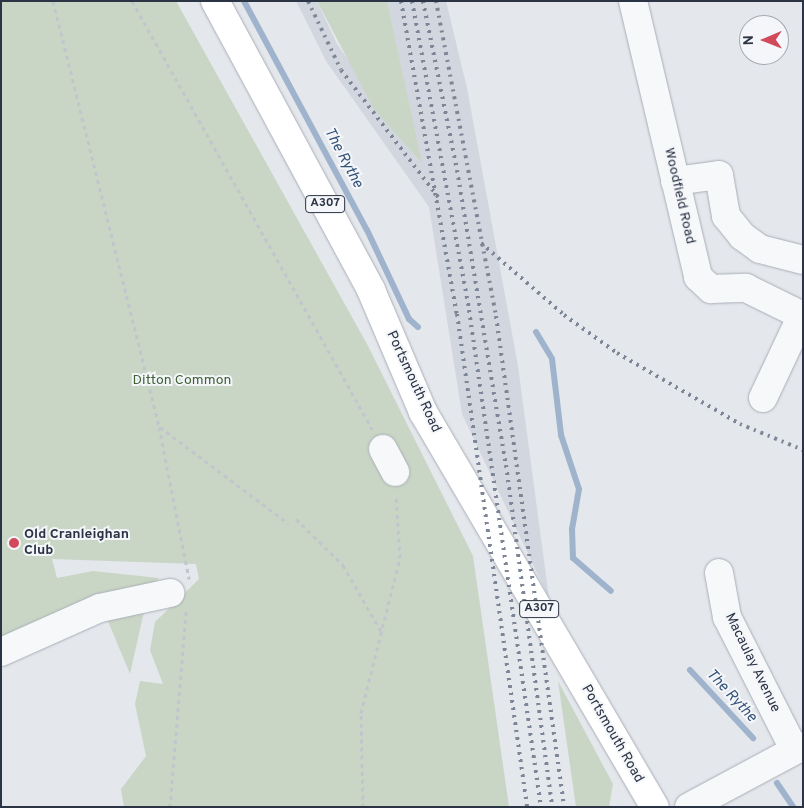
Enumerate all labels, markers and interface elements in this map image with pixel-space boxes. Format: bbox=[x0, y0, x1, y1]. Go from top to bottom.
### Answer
north arrow bbox=[739, 15, 789, 65]
text: N bbox=[741, 35, 758, 45]
water label: The Rythe bbox=[320, 125, 366, 191]
street label: Woodfield Road bbox=[660, 146, 698, 246]
road number: A307 bbox=[305, 194, 345, 213]
street label: Portsmouth Road bbox=[382, 328, 444, 436]
park label: Ditton Common bbox=[133, 373, 231, 389]
place label: Old Cranleighan Club bbox=[24, 527, 129, 560]
marker: Old Cranleighan Club bbox=[8, 537, 20, 549]
road number: A307 bbox=[519, 600, 559, 618]
street label: Macaulay Avenue bbox=[721, 610, 783, 716]
water label: The Rythe bbox=[702, 666, 760, 726]
street label: Portsmouth Road bbox=[577, 682, 647, 786]

